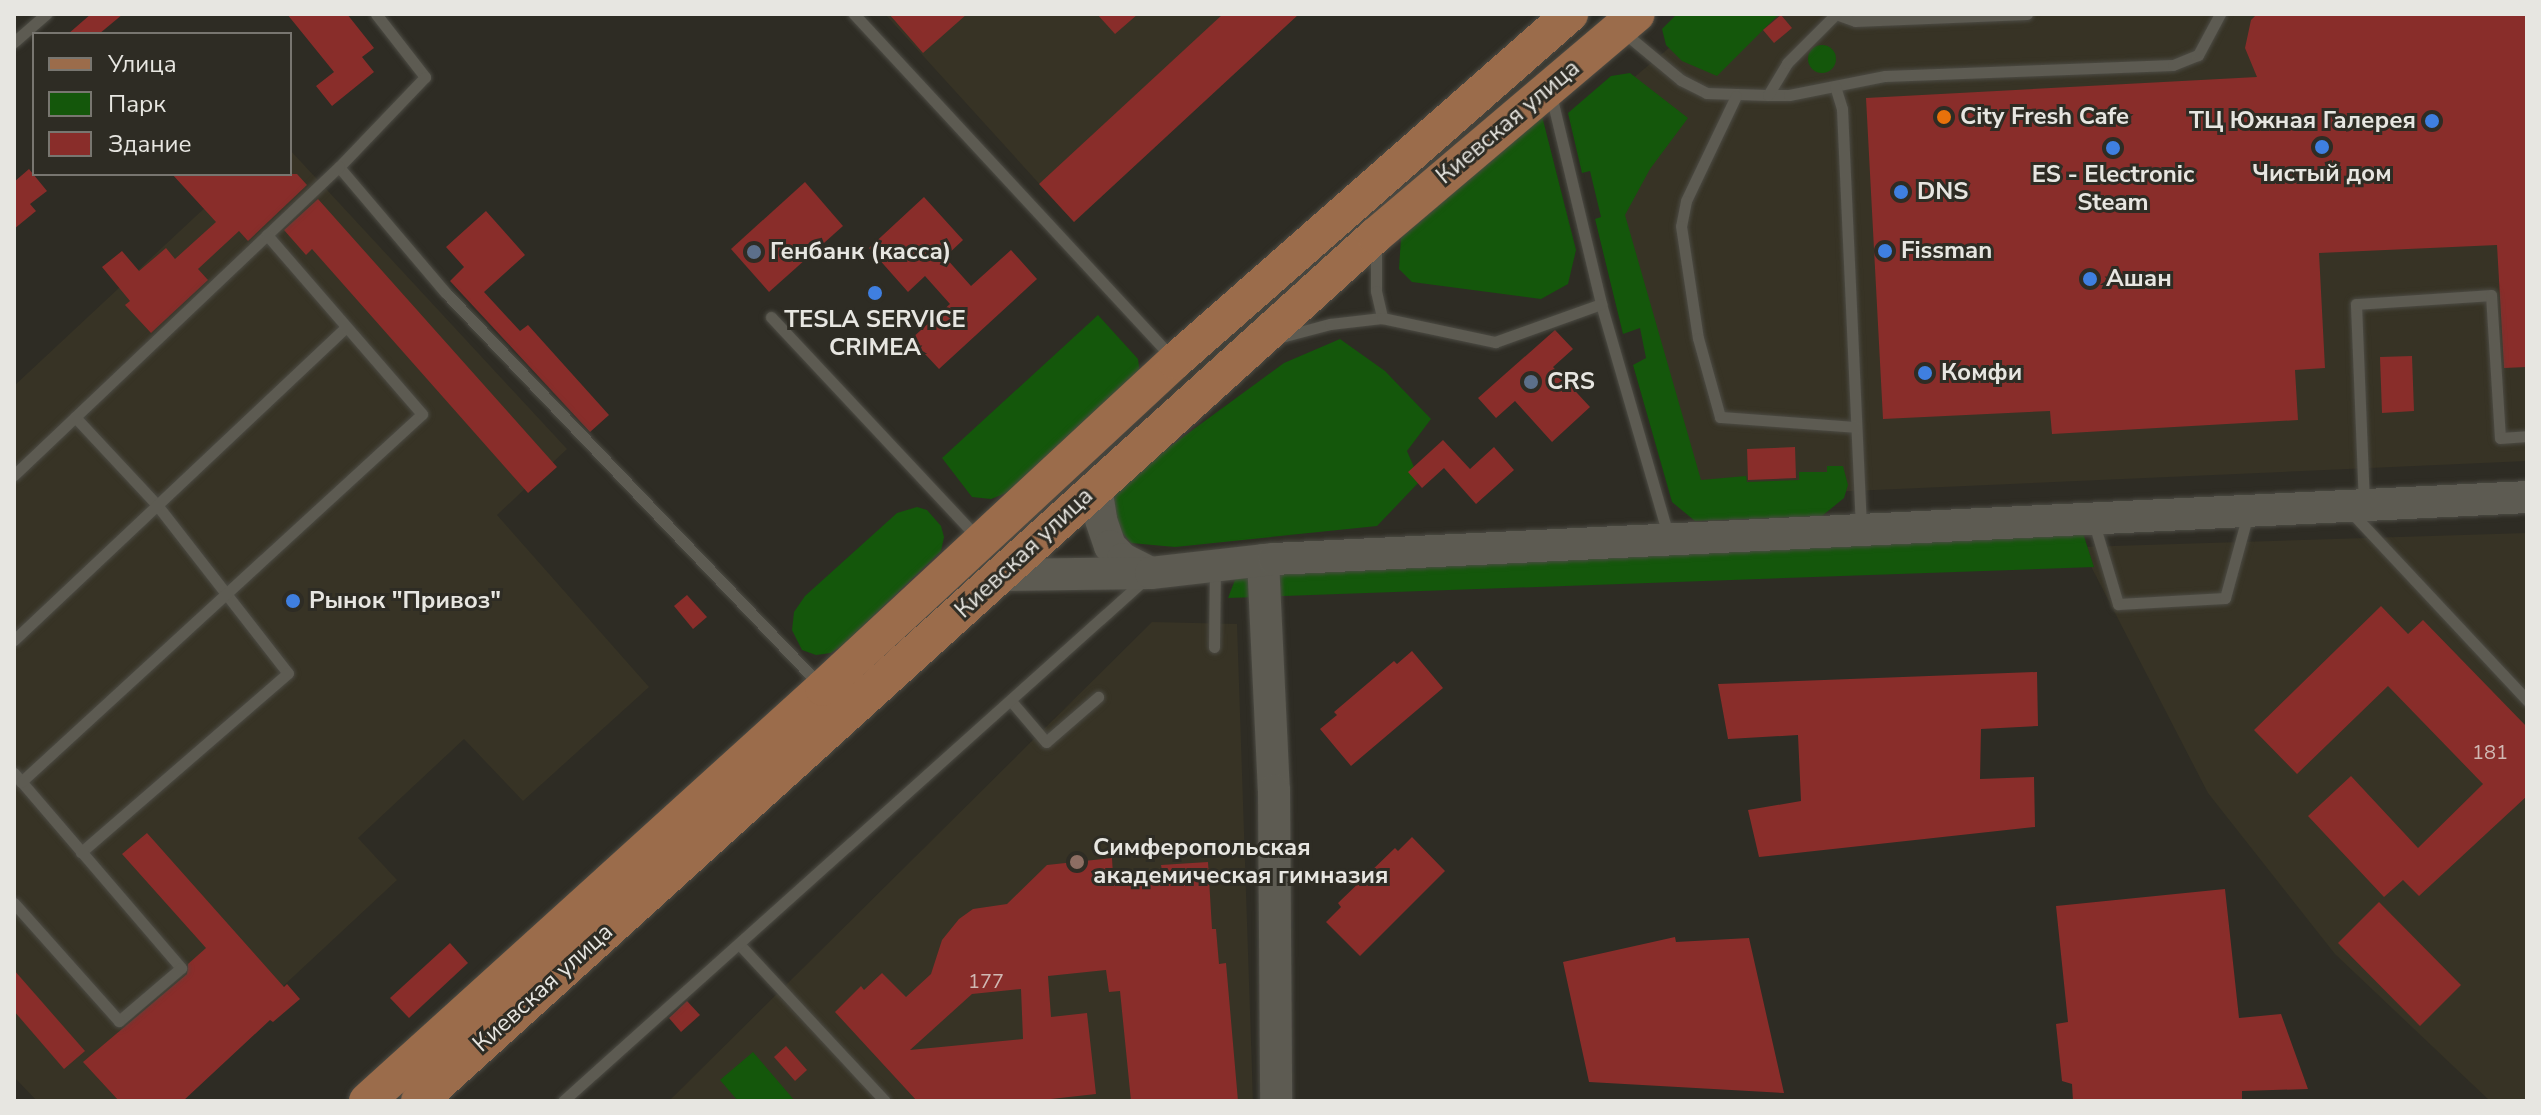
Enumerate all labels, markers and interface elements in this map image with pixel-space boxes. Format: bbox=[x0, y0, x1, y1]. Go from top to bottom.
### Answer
legend bbox=[32, 32, 292, 176]
text: Улица bbox=[108, 48, 177, 80]
street label: Киевская улица bbox=[1430, 54, 1586, 190]
text: Парк bbox=[108, 88, 166, 120]
place label: City Fresh Cafe bbox=[1960, 103, 2129, 131]
place label: ТЦ Южная Галерея bbox=[2189, 107, 2416, 135]
marker: City Fresh Cafe bbox=[1935, 108, 1953, 126]
marker: ТЦ Южная Галерея bbox=[2423, 112, 2441, 130]
text: Здание bbox=[108, 128, 192, 160]
marker: Чистый дом bbox=[2313, 138, 2331, 156]
marker: ES - Electronic Steam bbox=[2104, 139, 2122, 157]
place label: Чистый дом bbox=[2252, 160, 2392, 188]
place label: ES - Electronic Steam bbox=[2032, 161, 2194, 217]
place label: DNS bbox=[1917, 178, 1968, 206]
marker: DNS bbox=[1892, 183, 1910, 201]
place label: Fissman bbox=[1901, 237, 1992, 265]
place label: Генбанк (касса) bbox=[770, 238, 951, 266]
marker: Fissman bbox=[1876, 242, 1894, 260]
marker: Генбанк (касса) bbox=[745, 243, 763, 261]
place label: Ашан bbox=[2106, 265, 2172, 293]
marker: Ашан bbox=[2081, 270, 2099, 288]
marker: TESLA SERVICE CRIMEA bbox=[866, 284, 884, 302]
place label: TESLA SERVICE CRIMEA bbox=[784, 306, 966, 362]
place label: Комфи bbox=[1941, 359, 2022, 387]
marker: Комфи bbox=[1916, 364, 1934, 382]
place label: CRS bbox=[1547, 368, 1595, 396]
marker: CRS bbox=[1522, 373, 1540, 391]
street label: Киевская улица bbox=[949, 482, 1099, 624]
place label: Рынок "Привоз" bbox=[309, 587, 501, 615]
marker: Рынок "Привоз" bbox=[284, 592, 302, 610]
house number: 181 bbox=[2472, 740, 2508, 764]
place label: Симферопольская академическая гимназия bbox=[1093, 834, 1388, 890]
marker: Симферопольская академическая гимназия bbox=[1068, 853, 1086, 871]
street label: Киевская улица bbox=[467, 918, 619, 1058]
house number: 177 bbox=[968, 969, 1004, 993]

